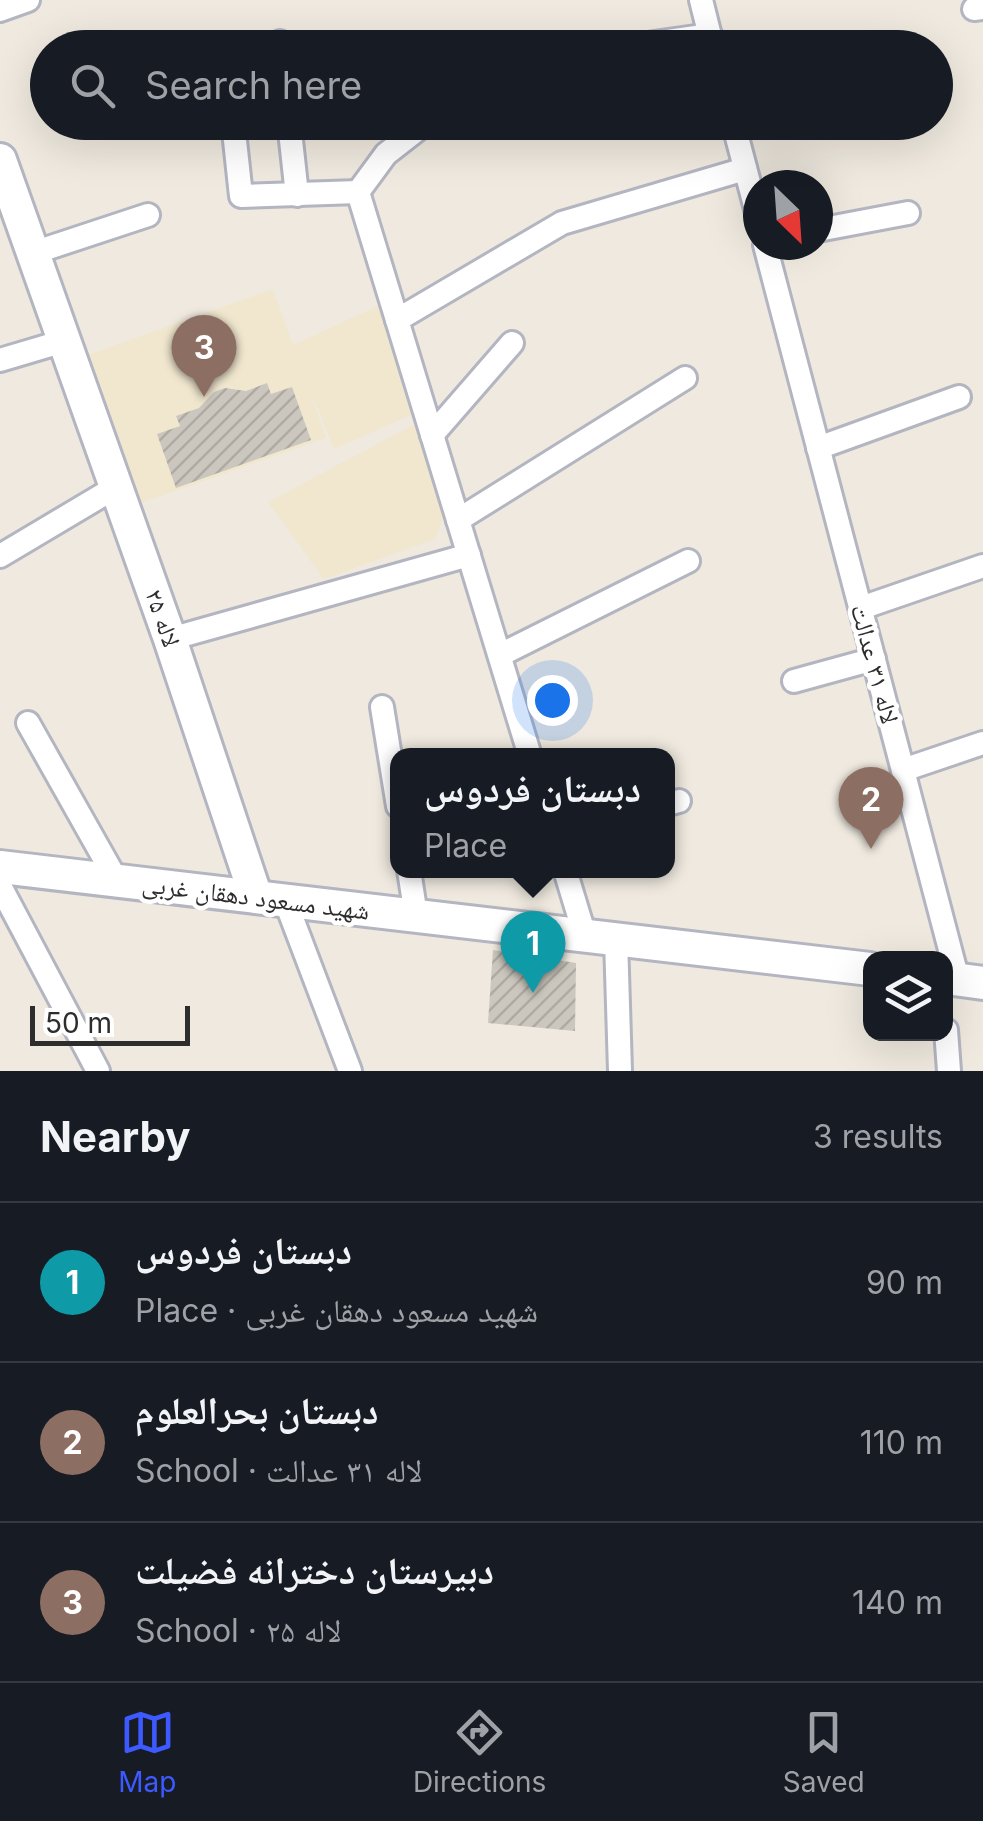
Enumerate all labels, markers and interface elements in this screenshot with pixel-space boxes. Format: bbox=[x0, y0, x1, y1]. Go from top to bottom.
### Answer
search box bbox=[30, 30, 953, 140]
icon: search bbox=[65, 58, 120, 113]
text: Search here bbox=[145, 62, 362, 108]
north arrow bbox=[743, 170, 833, 260]
pin: 3 bbox=[172, 314, 236, 397]
street label: لاله ۲۵ bbox=[139, 585, 187, 651]
street label: لاله ۳۱ عدالت bbox=[845, 601, 905, 727]
your location bbox=[527, 675, 578, 726]
popup bbox=[390, 748, 675, 878]
text: دبستان فردوس bbox=[424, 765, 641, 811]
pin: 2 bbox=[838, 766, 904, 849]
text: Place bbox=[424, 826, 507, 865]
street label: شهید مسعود دهقان غربی bbox=[141, 868, 371, 927]
pin: 1 bbox=[500, 910, 566, 993]
map controls bbox=[863, 951, 953, 1041]
button: layers bbox=[863, 951, 953, 1041]
scale bar bbox=[30, 1001, 190, 1046]
text: 50 m bbox=[45, 1006, 112, 1040]
text: Nearby bbox=[40, 1111, 191, 1162]
text: 3 results bbox=[813, 1117, 943, 1156]
text: دبستان فردوس bbox=[135, 1227, 352, 1273]
text: 1 bbox=[66, 1263, 79, 1302]
text: 90 m bbox=[866, 1263, 943, 1302]
text: Place · شهید مسعود دهقان غربی bbox=[135, 1291, 538, 1330]
text: دبستان بحرالعلوم bbox=[135, 1387, 378, 1433]
text: 2 bbox=[62, 1423, 83, 1462]
text: 110 m bbox=[860, 1423, 943, 1462]
text: School · لاله ۳۱ عدالت bbox=[135, 1451, 423, 1490]
text: دبیرستان دخترانه فضیلت bbox=[135, 1547, 494, 1593]
text: 3 bbox=[62, 1583, 83, 1622]
text: 140 m bbox=[852, 1583, 943, 1622]
text: School · لاله ۲۵ bbox=[135, 1611, 342, 1650]
tab: Map bbox=[118, 1705, 176, 1799]
tab: Directions bbox=[413, 1705, 546, 1799]
tab: Saved bbox=[783, 1705, 865, 1799]

